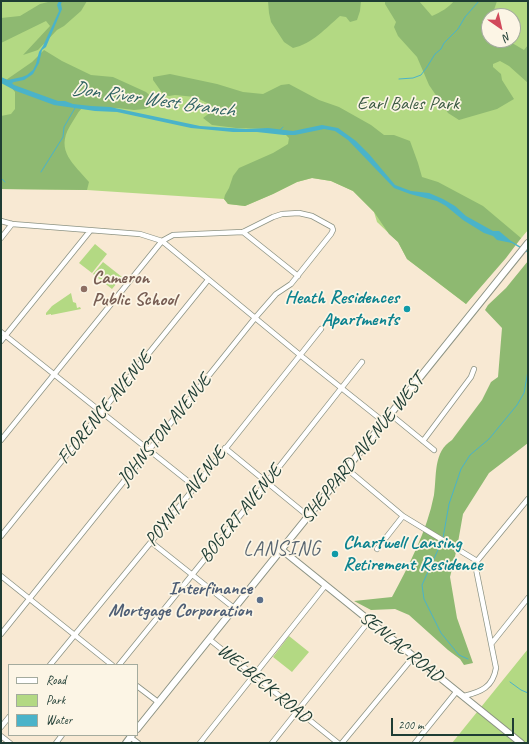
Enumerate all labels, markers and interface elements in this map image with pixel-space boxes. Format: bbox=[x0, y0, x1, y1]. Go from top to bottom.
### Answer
north arrow bbox=[481, 8, 521, 48]
text: N bbox=[500, 29, 514, 45]
water label: Don River West Branch bbox=[70, 77, 236, 123]
park label: Earl Bales Park bbox=[357, 93, 459, 115]
place label: Cameron Public School bbox=[92, 267, 176, 311]
marker: Cameron Public School bbox=[79, 284, 89, 294]
place label: Heath Residences Apartments bbox=[285, 287, 399, 331]
marker: Heath Residences Apartments bbox=[402, 304, 412, 314]
street label: FLORENCE AVENUE bbox=[53, 347, 157, 469]
street label: JOHNSTON AVENUE bbox=[113, 370, 217, 490]
street label: SHEPPARD AVENUE WEST bbox=[296, 370, 430, 528]
street label: POYNTZ AVENUE bbox=[140, 443, 232, 551]
street label: BOGERT AVENUE bbox=[195, 460, 287, 568]
place label: Chartwell Lansing Retirement Residence bbox=[343, 532, 482, 576]
district label: LANSING bbox=[244, 538, 320, 562]
marker: Chartwell Lansing Retirement Residence bbox=[330, 549, 340, 559]
place label: Interfinance Mortgage Corporation bbox=[108, 578, 252, 622]
marker: Interfinance Mortgage Corporation bbox=[255, 595, 265, 605]
street label: SENLAC ROAD bbox=[355, 606, 447, 688]
street label: WELBECK ROAD bbox=[213, 639, 315, 729]
legend bbox=[8, 664, 138, 736]
text: Road bbox=[46, 672, 66, 688]
text: Park bbox=[46, 692, 65, 708]
scale bar bbox=[393, 710, 516, 736]
text: Water bbox=[46, 712, 72, 728]
text: 200 m bbox=[398, 717, 424, 733]

